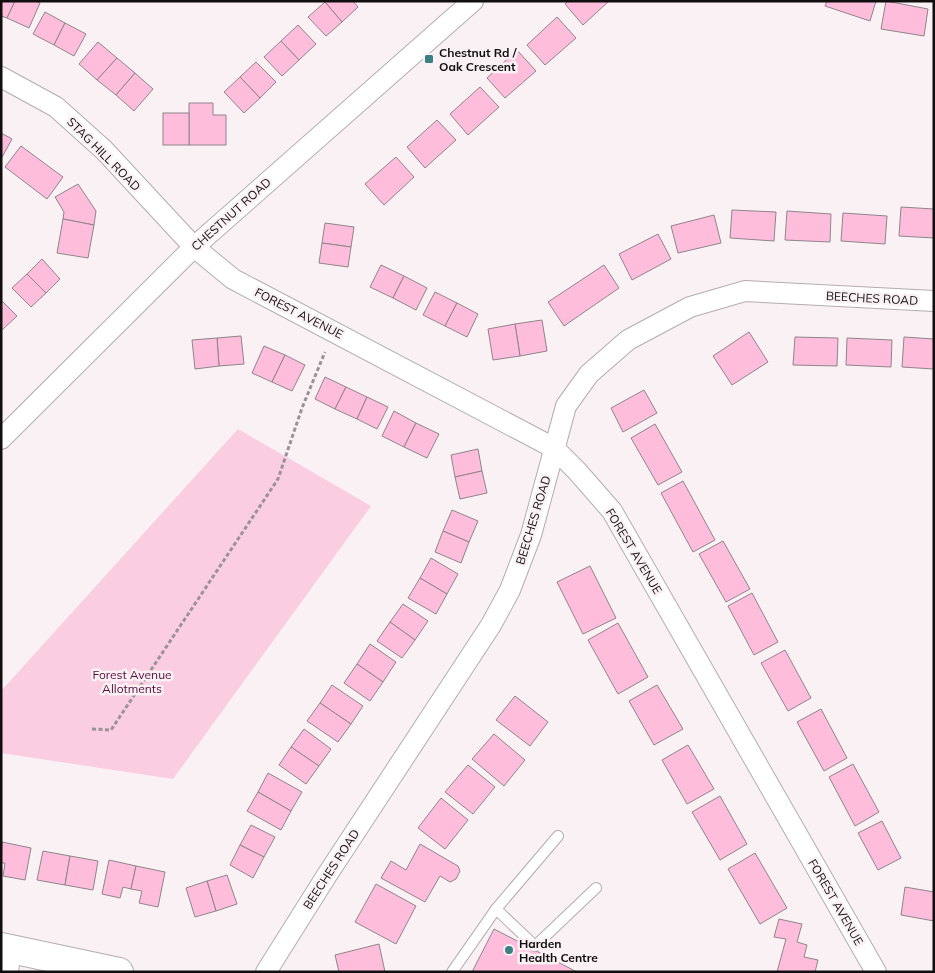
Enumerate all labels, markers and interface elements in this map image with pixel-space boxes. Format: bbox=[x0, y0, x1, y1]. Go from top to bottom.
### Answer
place label: Chestnut Rd / Oak Crescent bbox=[439, 45, 518, 74]
marker: Chestnut Rd / Oak Crescent bbox=[423, 53, 435, 65]
street label: STAG HILL ROAD bbox=[64, 114, 144, 194]
street label: CHESTNUT ROAD bbox=[188, 174, 274, 254]
street label: FOREST AVENUE bbox=[252, 284, 346, 342]
street label: BEECHES ROAD bbox=[826, 288, 919, 308]
street label: BEECHES ROAD bbox=[512, 474, 554, 566]
street label: FOREST AVENUE bbox=[603, 506, 665, 596]
park label: Forest Avenue Allotments bbox=[92, 667, 172, 696]
street label: BEECHES ROAD bbox=[300, 826, 362, 912]
street label: FOREST AVENUE bbox=[805, 856, 867, 948]
place label: Harden Health Centre bbox=[519, 936, 598, 965]
marker: Harden Health Centre bbox=[503, 944, 515, 956]

